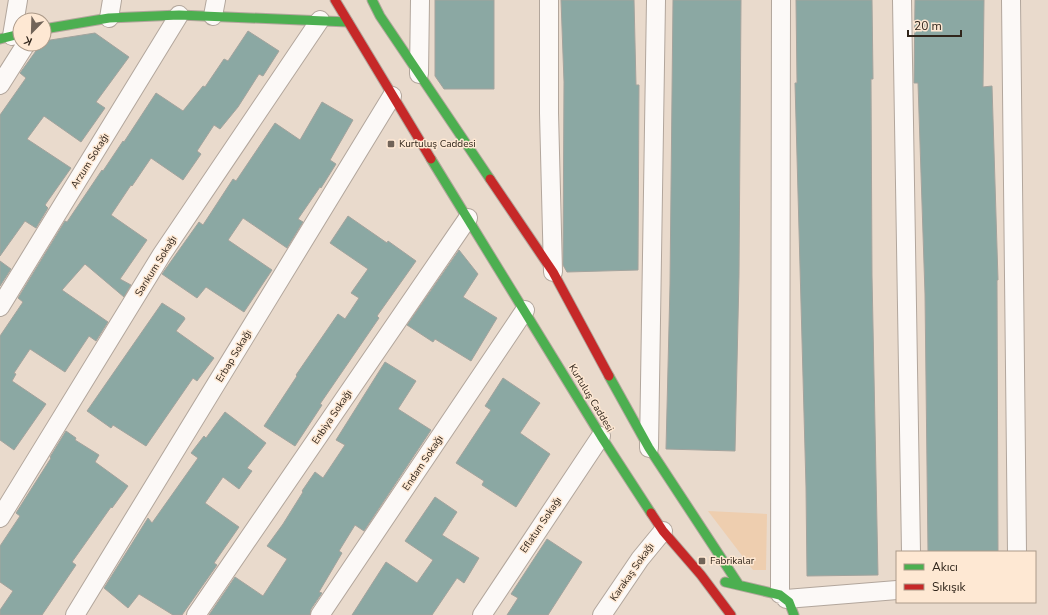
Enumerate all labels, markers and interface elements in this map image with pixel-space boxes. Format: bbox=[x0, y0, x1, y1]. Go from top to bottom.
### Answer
north arrow bbox=[12, 12, 52, 52]
scale bar bbox=[908, 12, 961, 38]
text: 20 m bbox=[914, 18, 942, 34]
text: K bbox=[21, 32, 35, 49]
street label: Arzum Sokağı bbox=[68, 131, 112, 191]
place label: Kurtuluş Caddesi bbox=[399, 137, 476, 151]
marker: Kurtuluş Caddesi bbox=[386, 139, 396, 149]
street label: Sarıkum Sokağı bbox=[132, 233, 180, 299]
street label: Erbap Sokağı bbox=[213, 327, 255, 385]
street label: Kurtuluş Caddesi bbox=[565, 362, 617, 434]
street label: Enbiya Sokağı bbox=[309, 387, 355, 447]
street label: Endam Sokağı bbox=[399, 433, 447, 493]
street label: Eflatun Sokağı bbox=[517, 494, 565, 556]
street label: Karakaş Sokağı bbox=[607, 540, 657, 604]
legend bbox=[896, 551, 1036, 603]
place label: Fabrikalar bbox=[710, 554, 755, 568]
marker: Fabrikalar bbox=[697, 556, 707, 566]
text: Akıcı bbox=[932, 559, 958, 575]
text: Sıkışık bbox=[932, 579, 967, 595]

